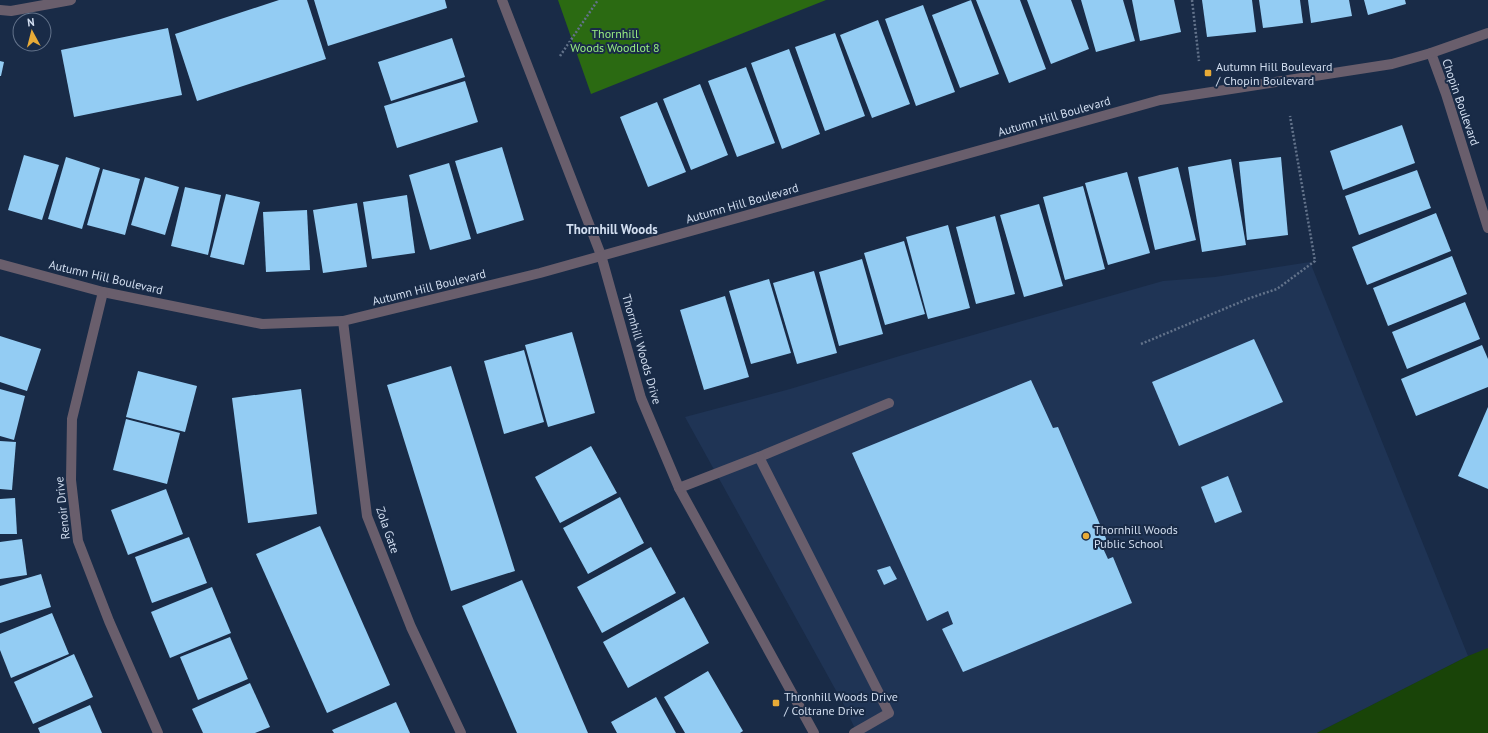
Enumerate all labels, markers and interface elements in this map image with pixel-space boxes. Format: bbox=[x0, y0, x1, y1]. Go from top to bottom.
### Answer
north arrow bbox=[12, 12, 52, 52]
text: N bbox=[26, 15, 35, 29]
park label: Thornhill Woods Woodlot 8 bbox=[570, 26, 660, 55]
street label: Chopin Boulevard bbox=[1439, 57, 1483, 147]
place label: Autumn Hill Boulevard / Chopin Boulevard bbox=[1215, 59, 1333, 88]
marker: Autumn Hill Boulevard / Chopin Boulevard bbox=[1203, 68, 1213, 78]
street label: Autumn Hill Boulevard bbox=[996, 93, 1112, 139]
street label: Autumn Hill Boulevard bbox=[684, 180, 800, 226]
district label: Thornhill Woods bbox=[566, 221, 658, 238]
street label: Autumn Hill Boulevard bbox=[48, 257, 164, 297]
street label: Autumn Hill Boulevard bbox=[371, 266, 487, 308]
street label: Thornhill Woods Drive bbox=[619, 292, 665, 406]
street label: Renoir Drive bbox=[51, 476, 73, 540]
street label: Zola Gate bbox=[373, 505, 403, 555]
place label: Thornhill Woods Public School bbox=[1094, 522, 1178, 551]
marker: Thornhill Woods Public School bbox=[1081, 531, 1091, 541]
place label: Thronhill Woods Drive / Coltrane Drive bbox=[783, 689, 898, 718]
marker: Thronhill Woods Drive / Coltrane Drive bbox=[771, 698, 781, 708]

